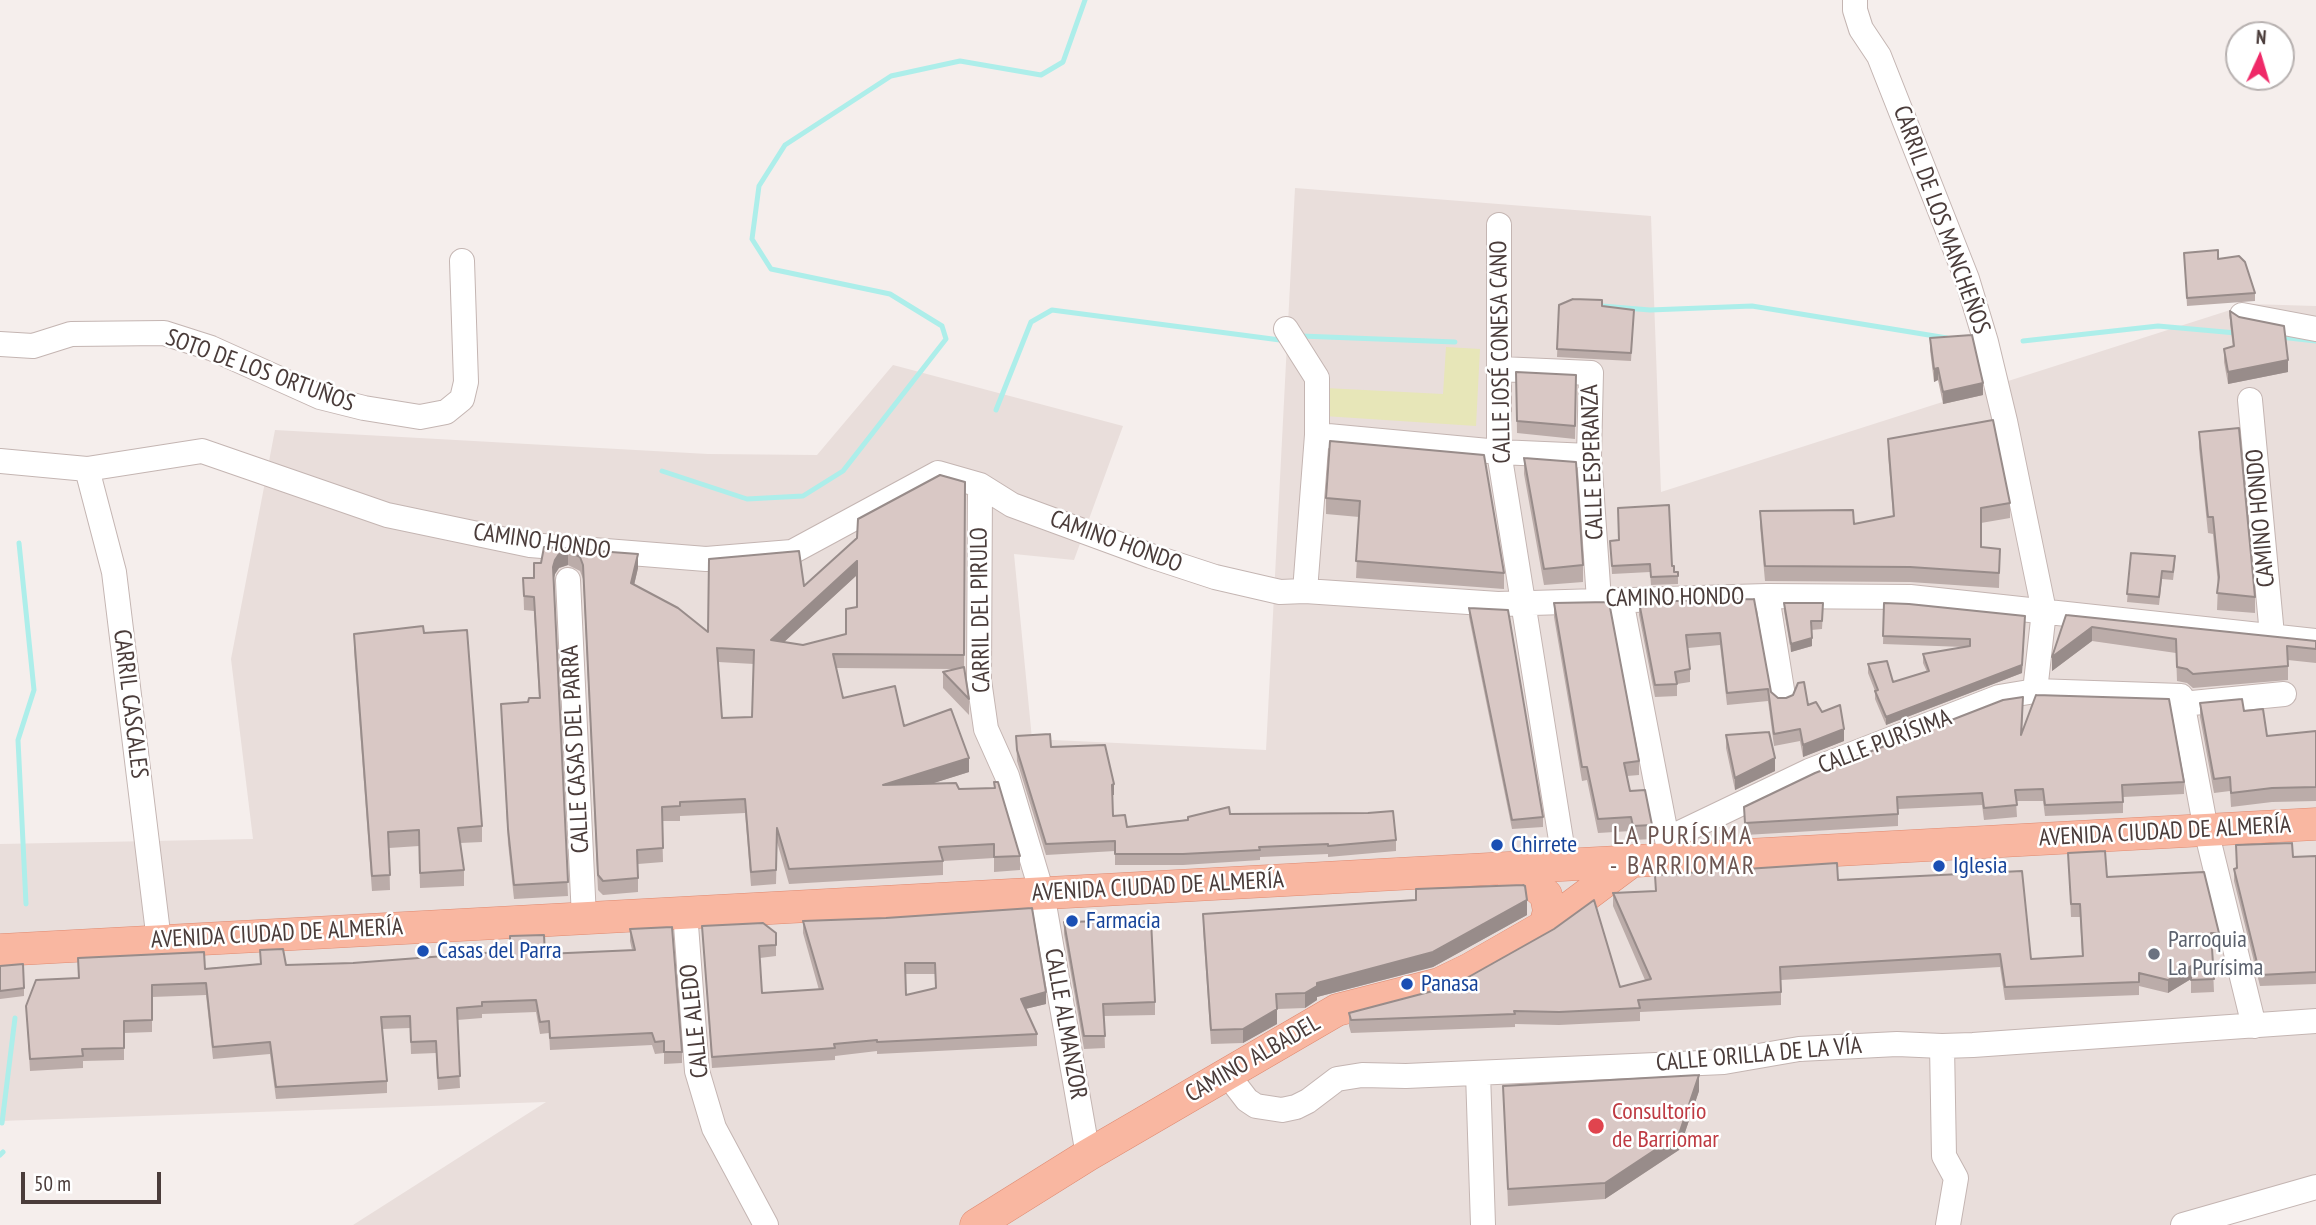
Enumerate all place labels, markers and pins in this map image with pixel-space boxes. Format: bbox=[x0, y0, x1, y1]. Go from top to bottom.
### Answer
place label: Chirrete bbox=[1511, 831, 1577, 859]
marker: Chirrete bbox=[1489, 837, 1505, 853]
place label: Iglesia bbox=[1953, 852, 2007, 880]
marker: Iglesia bbox=[1931, 858, 1947, 874]
place label: Farmacia bbox=[1086, 907, 1161, 935]
marker: Farmacia bbox=[1064, 913, 1080, 929]
place label: Parroquia La Purísima bbox=[2168, 926, 2263, 982]
place label: Casas del Parra bbox=[437, 937, 562, 965]
marker: Casas del Parra bbox=[415, 943, 431, 959]
marker: Parroquia La Purísima bbox=[2146, 946, 2162, 962]
place label: Panasa bbox=[1421, 970, 1479, 998]
marker: Panasa bbox=[1399, 976, 1415, 992]
place label: Consultorio de Barriomar bbox=[1612, 1098, 1719, 1154]
marker: Consultorio de Barriomar bbox=[1586, 1116, 1606, 1136]

